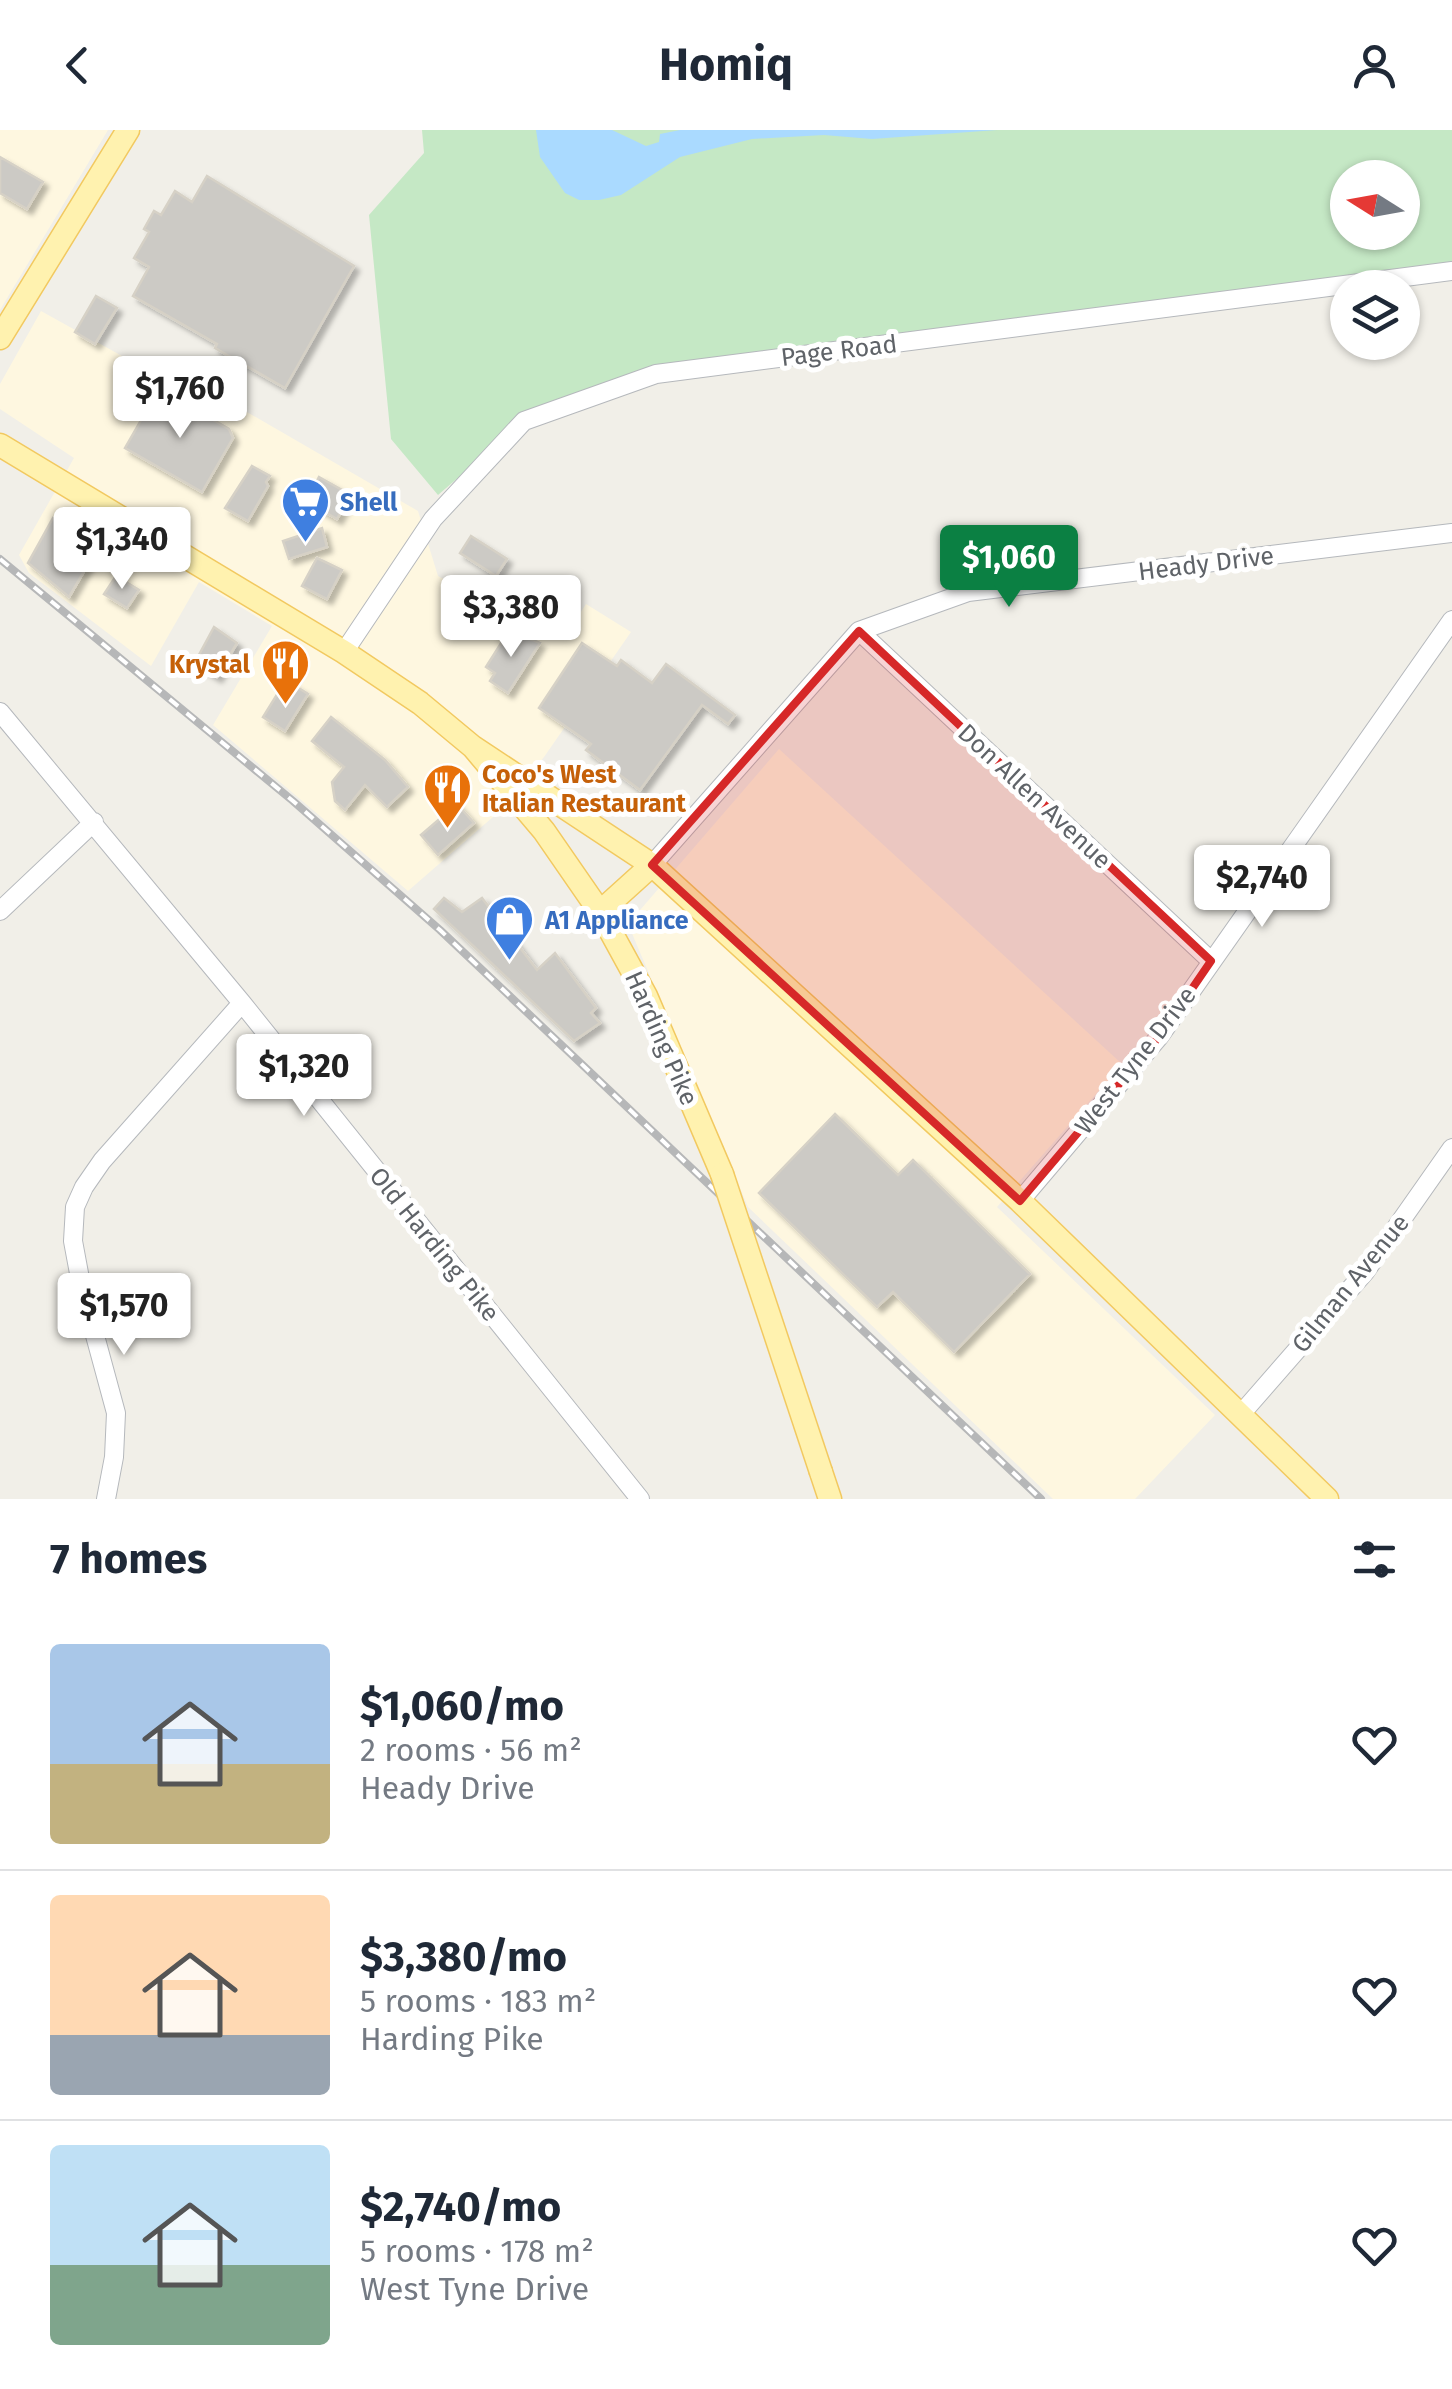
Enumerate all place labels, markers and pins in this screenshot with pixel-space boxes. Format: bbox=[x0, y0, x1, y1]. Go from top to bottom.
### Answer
pin: $1,760 bbox=[99, 356, 261, 441]
supermarket icon: Shell bbox=[279, 476, 331, 544]
place label: Shell bbox=[340, 488, 398, 518]
pin: $1,340 bbox=[41, 507, 203, 592]
pin: $1,060 bbox=[928, 525, 1090, 610]
pin: $3,380 bbox=[430, 575, 592, 660]
restaurant icon: Krystal bbox=[259, 638, 311, 706]
place label: Krystal bbox=[169, 650, 251, 680]
place label: Coco's West Italian Restaurant bbox=[482, 760, 686, 819]
restaurant icon: Coco's West Italian Restaurant bbox=[421, 762, 473, 830]
pin: $2,740 bbox=[1181, 845, 1343, 930]
shop icon: A1 Appliance bbox=[484, 894, 536, 962]
place label: A1 Appliance bbox=[544, 906, 689, 936]
pin: $1,320 bbox=[223, 1034, 385, 1119]
pin: $1,570 bbox=[43, 1273, 205, 1358]

